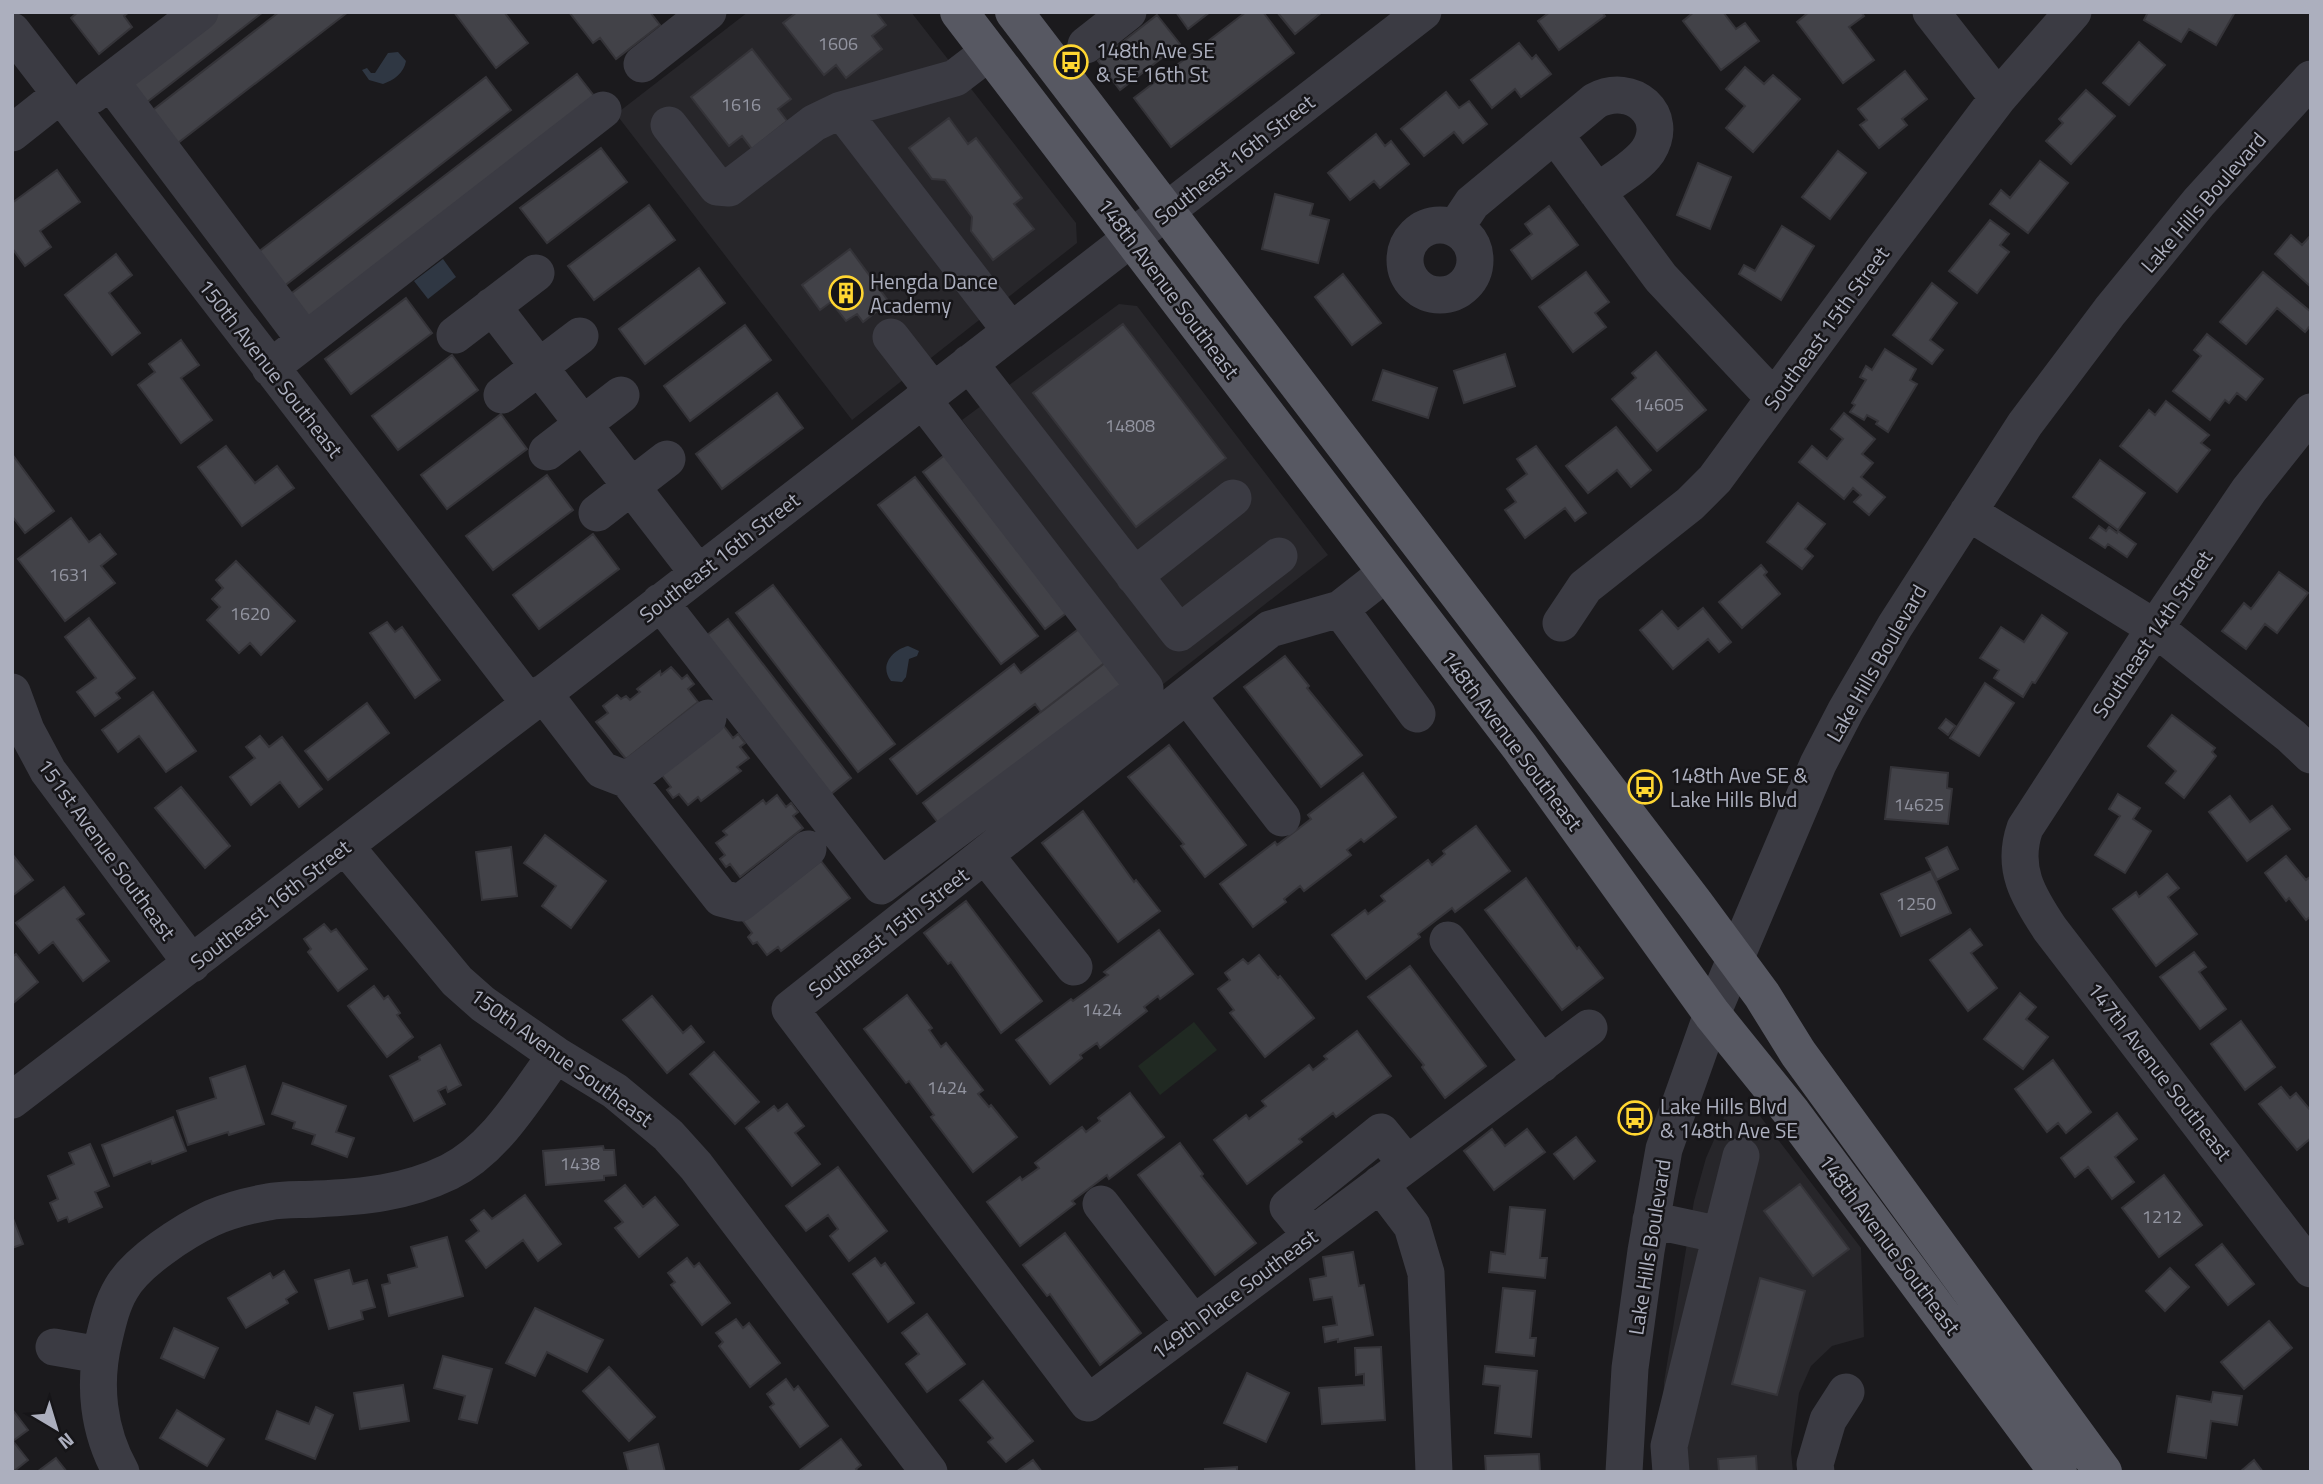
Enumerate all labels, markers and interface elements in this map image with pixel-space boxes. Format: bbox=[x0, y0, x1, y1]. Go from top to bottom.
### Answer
house number: 1606 bbox=[818, 30, 858, 57]
place label: 148th Ave SE & SE 16th St bbox=[1096, 34, 1215, 90]
bus stop icon: 148th Ave SE & SE 16th St bbox=[1052, 43, 1090, 81]
street label: Southeast 16th Street bbox=[1147, 86, 1322, 232]
house number: 1616 bbox=[721, 91, 761, 118]
street label: Lake Hills Boulevard bbox=[2133, 125, 2273, 279]
street label: 148th Avenue Southeast bbox=[1090, 191, 1248, 386]
street label: Southeast 15th Street bbox=[1755, 239, 1897, 417]
place label: Hengda Dance Academy bbox=[870, 265, 998, 321]
street label: 150th Avenue Southeast bbox=[191, 272, 352, 465]
building icon: Hengda Dance Academy bbox=[827, 274, 865, 312]
house number: 14605 bbox=[1634, 391, 1684, 418]
house number: 14808 bbox=[1105, 412, 1155, 439]
street label: Southeast 16th Street bbox=[632, 484, 807, 630]
street label: Southeast 14th Street bbox=[2084, 543, 2220, 724]
house number: 1631 bbox=[49, 561, 89, 588]
street label: Lake Hills Boulevard bbox=[1818, 578, 1934, 748]
house number: 1620 bbox=[230, 600, 270, 627]
street label: 148th Avenue Southeast bbox=[1433, 643, 1591, 838]
street label: 151st Avenue Southeast bbox=[30, 751, 184, 947]
place label: 148th Ave SE & Lake Hills Blvd bbox=[1670, 759, 1808, 815]
bus stop icon: 148th Ave SE & Lake Hills Blvd bbox=[1626, 768, 1664, 806]
house number: 14625 bbox=[1894, 791, 1944, 818]
street label: Southeast 16th Street bbox=[183, 831, 358, 977]
street label: Southeast 15th Street bbox=[801, 859, 976, 1005]
house number: 1250 bbox=[1896, 890, 1936, 917]
street label: 147th Avenue Southeast bbox=[2080, 975, 2241, 1168]
street label: 150th Avenue Southeast bbox=[464, 980, 661, 1135]
house number: 1424 bbox=[1082, 996, 1122, 1023]
house number: 1424 bbox=[927, 1074, 967, 1101]
place label: Lake Hills Blvd & 148th Ave SE bbox=[1660, 1090, 1798, 1146]
bus stop icon: Lake Hills Blvd & 148th Ave SE bbox=[1616, 1099, 1654, 1137]
street label: 148th Avenue Southeast bbox=[1811, 1147, 1969, 1342]
house number: 1438 bbox=[560, 1150, 600, 1177]
street label: Lake Hills Boulevard bbox=[1619, 1157, 1679, 1337]
house number: 1212 bbox=[2142, 1203, 2182, 1230]
street label: 149th Place Southeast bbox=[1144, 1220, 1324, 1367]
north arrow bbox=[21, 1393, 91, 1463]
text: N bbox=[53, 1426, 81, 1457]

